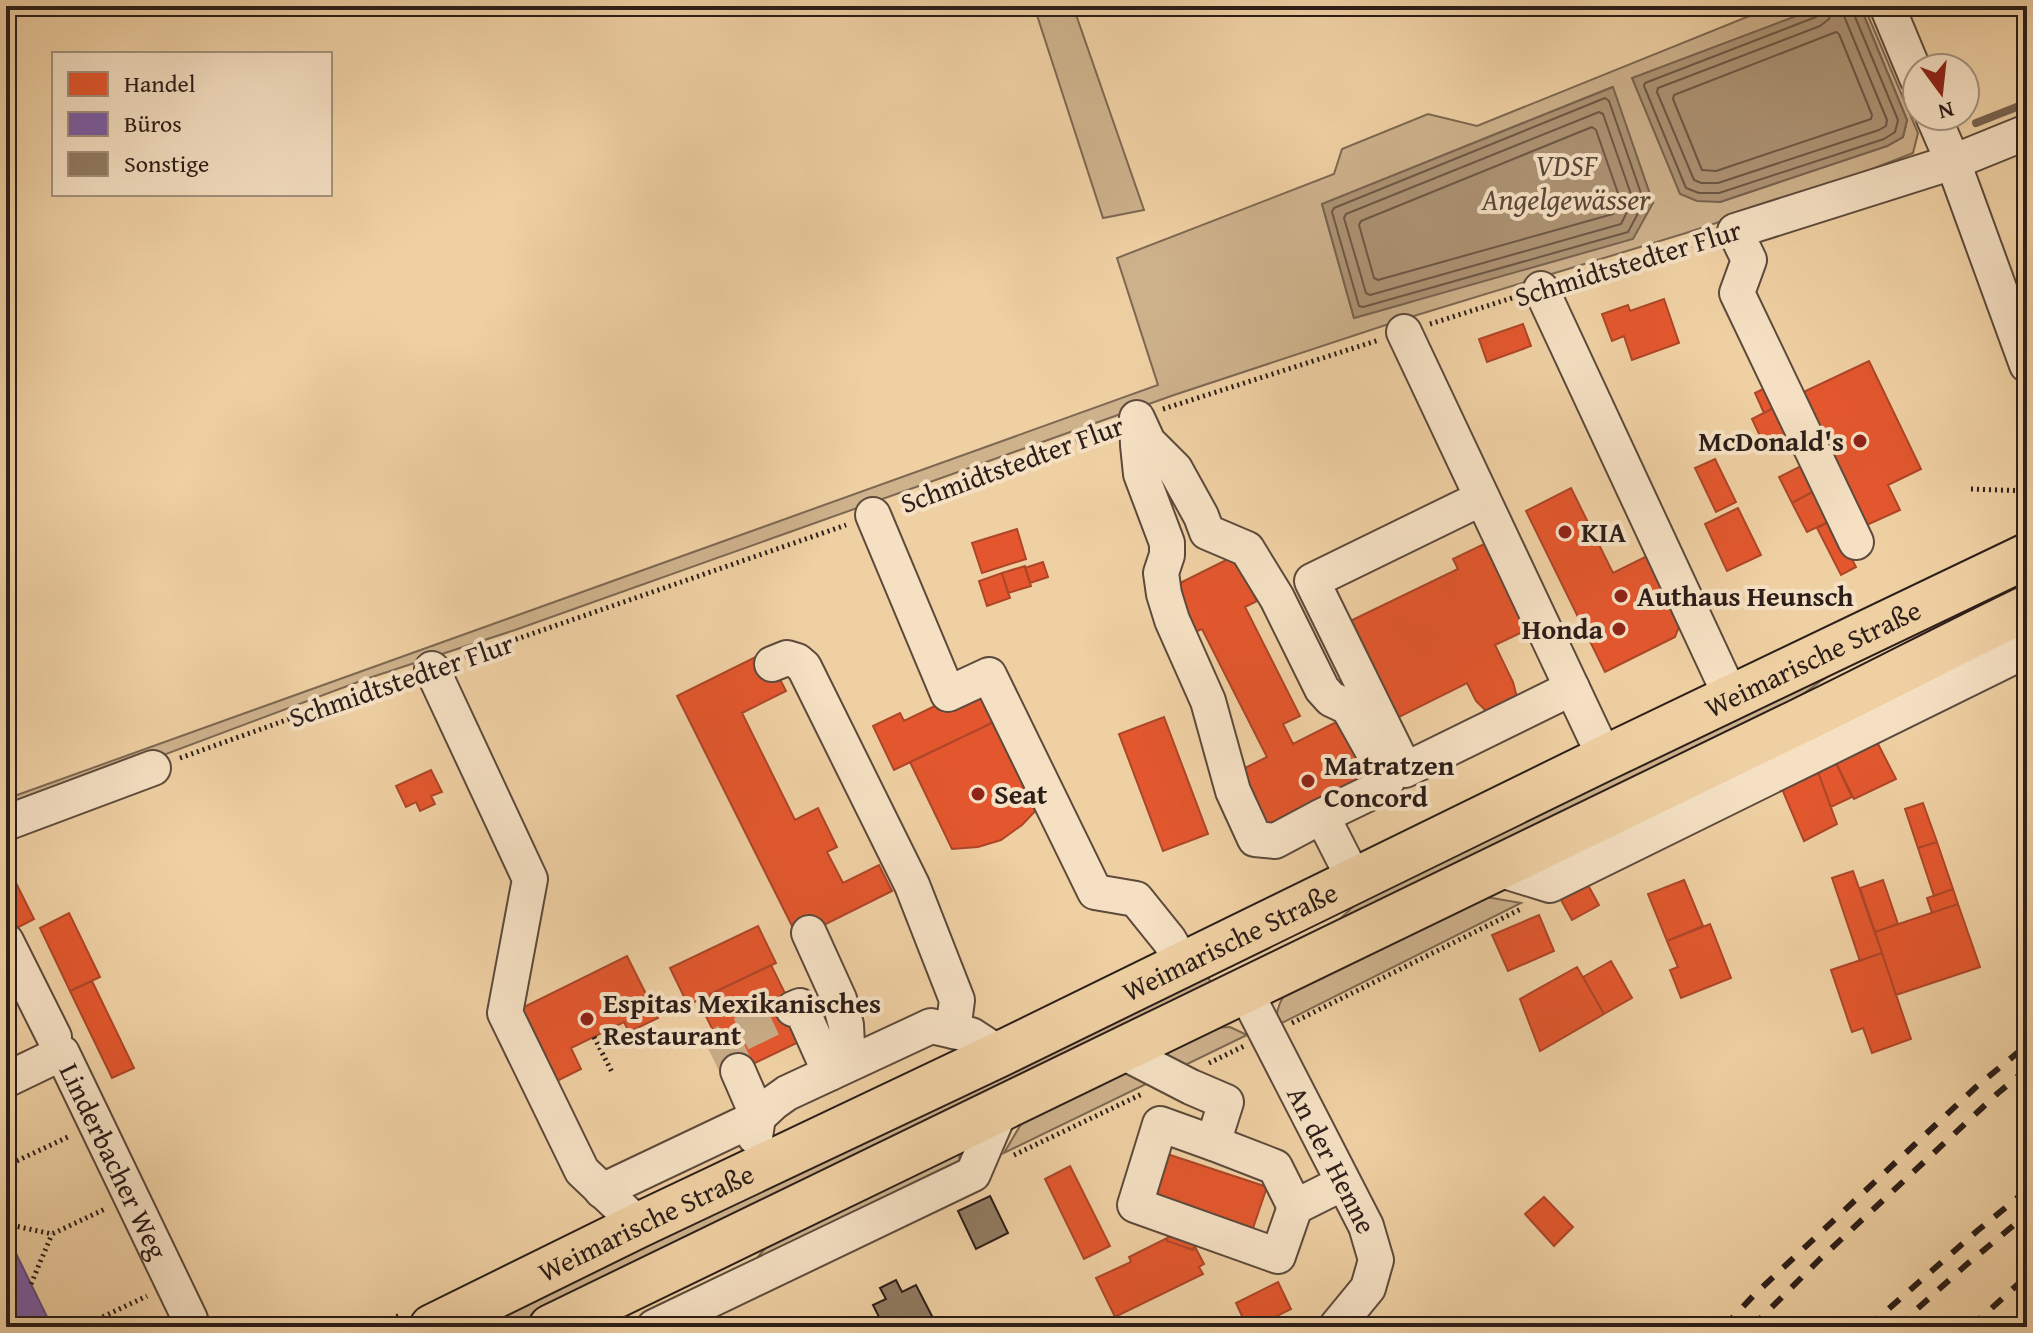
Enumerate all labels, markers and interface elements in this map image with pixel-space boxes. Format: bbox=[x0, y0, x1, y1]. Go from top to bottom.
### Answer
legend bbox=[52, 52, 332, 196]
north arrow bbox=[1901, 52, 1981, 132]
text: Handel bbox=[124, 66, 196, 101]
text: N bbox=[1935, 94, 1957, 129]
text: Büros bbox=[124, 106, 182, 141]
water label: VDSF Angelgewässer bbox=[1481, 143, 1651, 221]
text: Sonstige bbox=[124, 146, 209, 181]
street label: Schmidtstedter Flur bbox=[1510, 208, 1747, 316]
street label: Schmidtstedter Flur bbox=[894, 404, 1130, 523]
place label: McDonald's bbox=[1698, 420, 1844, 461]
marker: McDonald's bbox=[1851, 432, 1869, 450]
place label: KIA bbox=[1581, 511, 1626, 552]
marker: KIA bbox=[1556, 523, 1574, 541]
place label: Authaus Heunsch bbox=[1637, 575, 1854, 616]
marker: Authaus Heunsch bbox=[1612, 587, 1630, 605]
street label: Weimarische Straße bbox=[1698, 589, 1927, 727]
place label: Honda bbox=[1522, 608, 1604, 649]
marker: Honda bbox=[1610, 620, 1628, 638]
street label: Schmidtstedter Flur bbox=[283, 622, 519, 737]
place label: Matratzen Concord bbox=[1324, 744, 1455, 817]
marker: Matratzen Concord bbox=[1299, 772, 1317, 790]
place label: Seat bbox=[994, 773, 1048, 814]
marker: Seat bbox=[969, 785, 987, 803]
street label: Weimarische Straße bbox=[1115, 871, 1344, 1011]
place label: Espitas Mexikanisches Restaurant bbox=[603, 982, 881, 1055]
marker: Espitas Mexikanisches Restaurant bbox=[578, 1010, 596, 1028]
street label: Linderbacher Weg bbox=[50, 1056, 179, 1266]
street label: An der Henne bbox=[1277, 1079, 1387, 1240]
street label: Weimarische Straße bbox=[531, 1153, 760, 1292]

